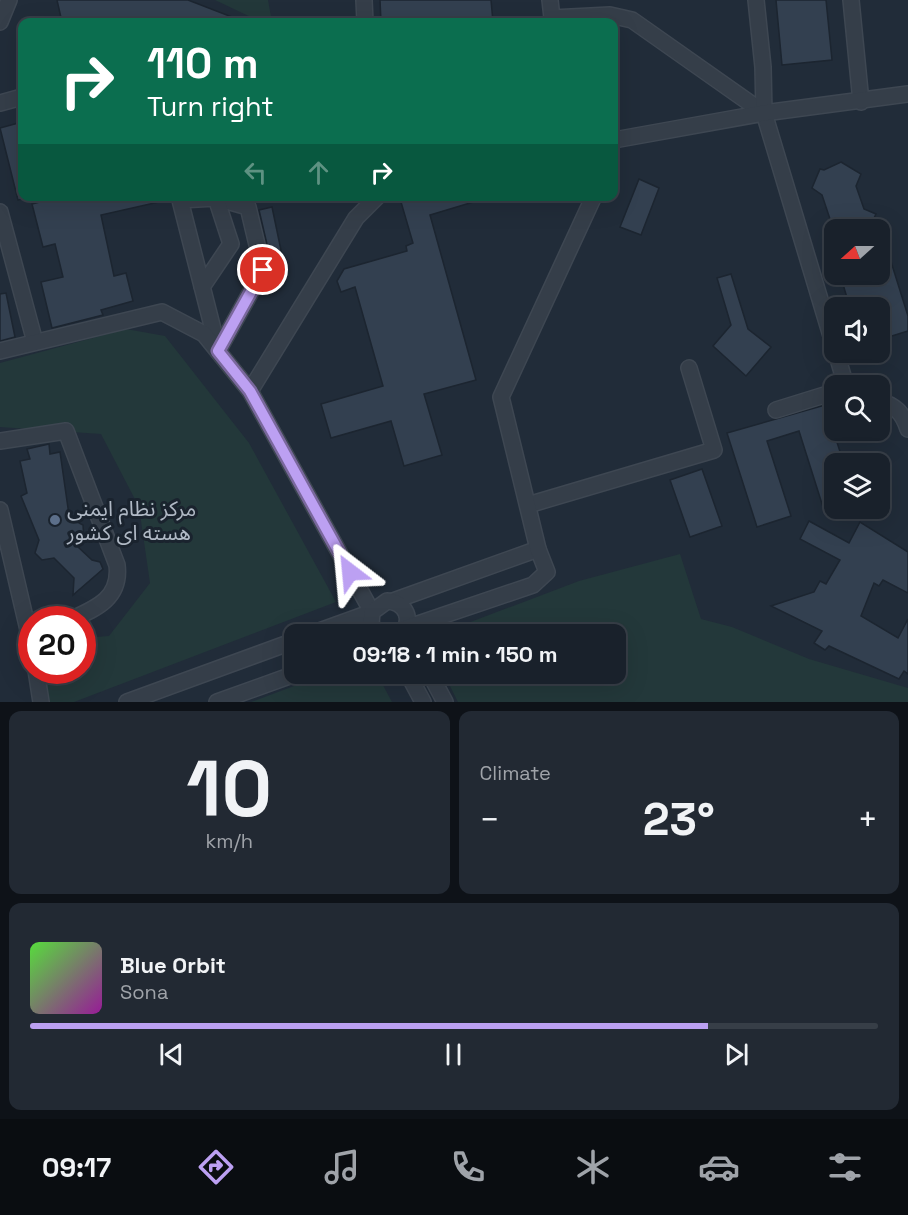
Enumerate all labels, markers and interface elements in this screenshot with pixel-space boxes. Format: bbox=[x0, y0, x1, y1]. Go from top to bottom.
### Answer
text: 110 m bbox=[147, 37, 259, 90]
icon: right bbox=[48, 42, 126, 120]
text: Turn right bbox=[147, 89, 274, 124]
icon: left bbox=[239, 156, 272, 189]
icon: ahead bbox=[302, 156, 335, 189]
icon: right bbox=[365, 156, 398, 189]
north arrow bbox=[824, 219, 890, 285]
map controls bbox=[824, 219, 890, 519]
pin bbox=[237, 244, 288, 295]
icon: arrive bbox=[246, 253, 279, 286]
button: sound bbox=[824, 297, 890, 363]
button: search bbox=[824, 375, 890, 441]
button: layers bbox=[824, 453, 890, 519]
place label: مرکز نظام ایمنی هسته ای کشور bbox=[66, 495, 196, 546]
marker: مرکز نظام ایمنی هسته ای کشور bbox=[48, 513, 62, 527]
position arrow bbox=[318, 540, 382, 604]
speed limit sign: 20 bbox=[18, 606, 96, 684]
text: 09:18 · 1 min · 150 m bbox=[353, 640, 558, 668]
text: 10 bbox=[186, 739, 272, 839]
text: Climate bbox=[480, 760, 551, 786]
text: 23° bbox=[643, 791, 715, 848]
text: − bbox=[480, 799, 500, 841]
text: + bbox=[858, 799, 878, 841]
text: km/h bbox=[205, 828, 253, 854]
text: Blue Orbit bbox=[120, 951, 226, 979]
text: Sona bbox=[120, 979, 168, 1005]
icon: previous bbox=[155, 1038, 188, 1071]
icon: pause bbox=[437, 1038, 470, 1071]
icon: next bbox=[720, 1038, 753, 1071]
icon: directions bbox=[195, 1146, 237, 1188]
icon: music bbox=[321, 1146, 363, 1188]
icon: phone bbox=[447, 1146, 489, 1188]
icon: climate bbox=[572, 1146, 614, 1188]
icon: car bbox=[698, 1146, 740, 1188]
icon: filters bbox=[824, 1146, 866, 1188]
text: 09:17 bbox=[42, 1150, 111, 1185]

